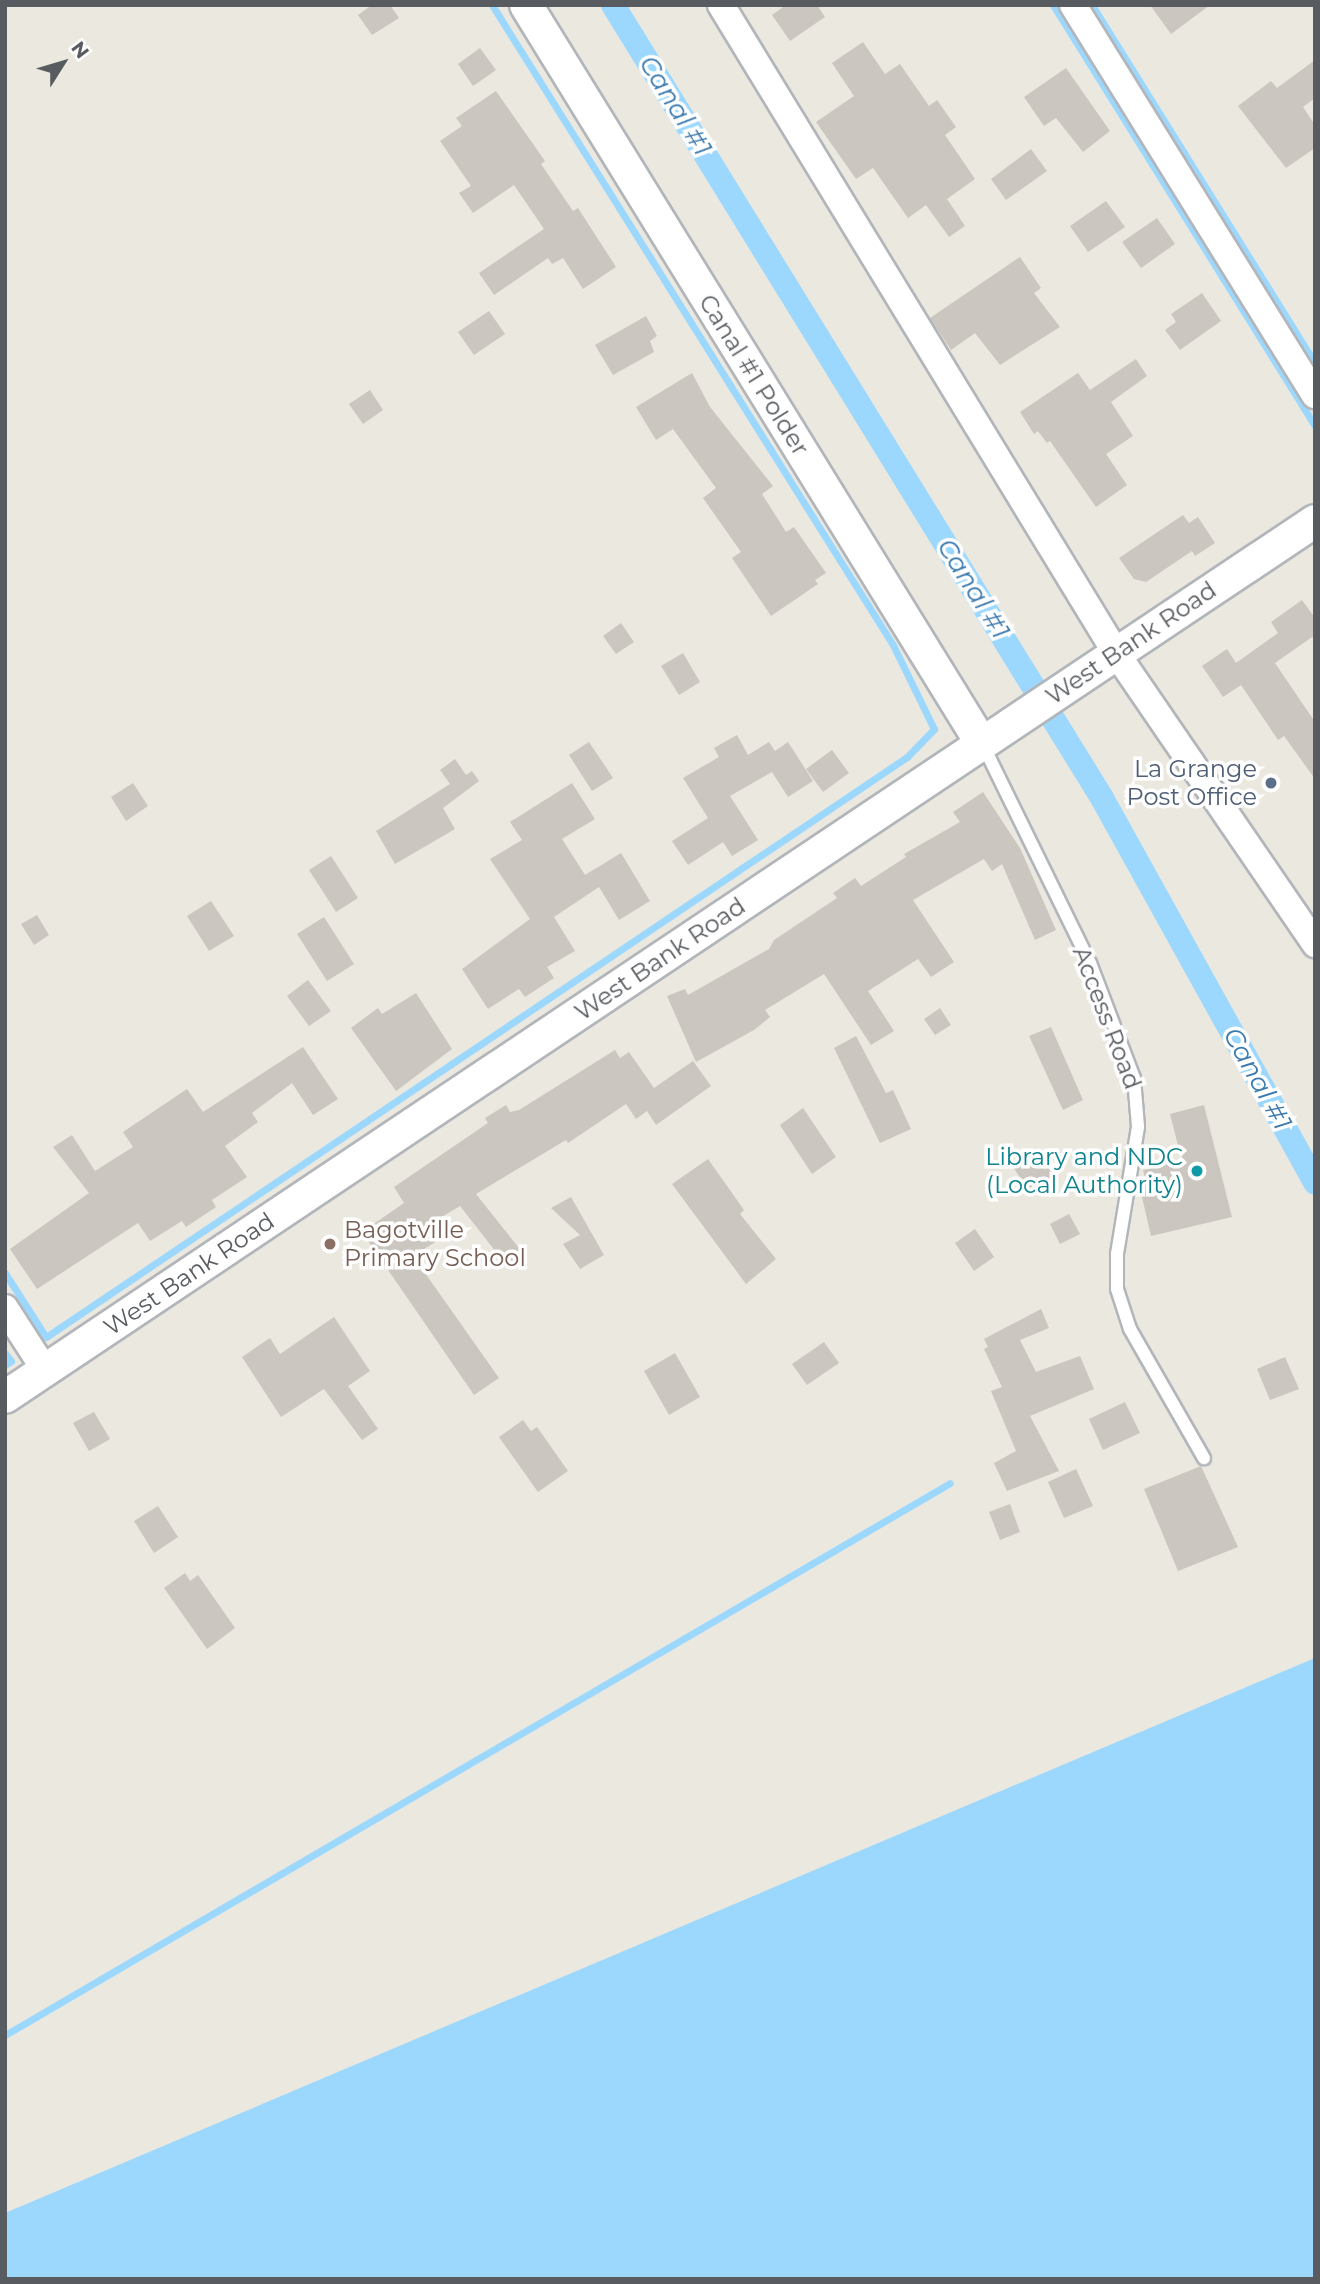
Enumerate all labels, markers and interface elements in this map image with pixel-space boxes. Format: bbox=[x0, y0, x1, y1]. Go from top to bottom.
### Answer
north arrow bbox=[28, 28, 98, 98]
text: N bbox=[66, 37, 94, 63]
water label: Canal #1 bbox=[632, 50, 718, 162]
street label: Canal #1 Polder bbox=[693, 289, 815, 461]
water label: Canal #1 bbox=[930, 533, 1016, 645]
street label: West Bank Road bbox=[1040, 575, 1222, 711]
place label: La Grange Post Office bbox=[1127, 755, 1257, 811]
marker: La Grange Post Office bbox=[1263, 775, 1279, 791]
street label: West Bank Road bbox=[569, 891, 751, 1027]
street label: Access Road bbox=[1067, 943, 1147, 1093]
water label: Canal #1 bbox=[1216, 1022, 1298, 1136]
place label: Library and NDC (Local Authority) bbox=[985, 1143, 1183, 1199]
marker: Library and NDC (Local Authority) bbox=[1189, 1163, 1205, 1179]
street label: West Bank Road bbox=[98, 1206, 280, 1342]
place label: Bagotville Primary School bbox=[344, 1216, 526, 1272]
marker: Bagotville Primary School bbox=[322, 1236, 338, 1252]

